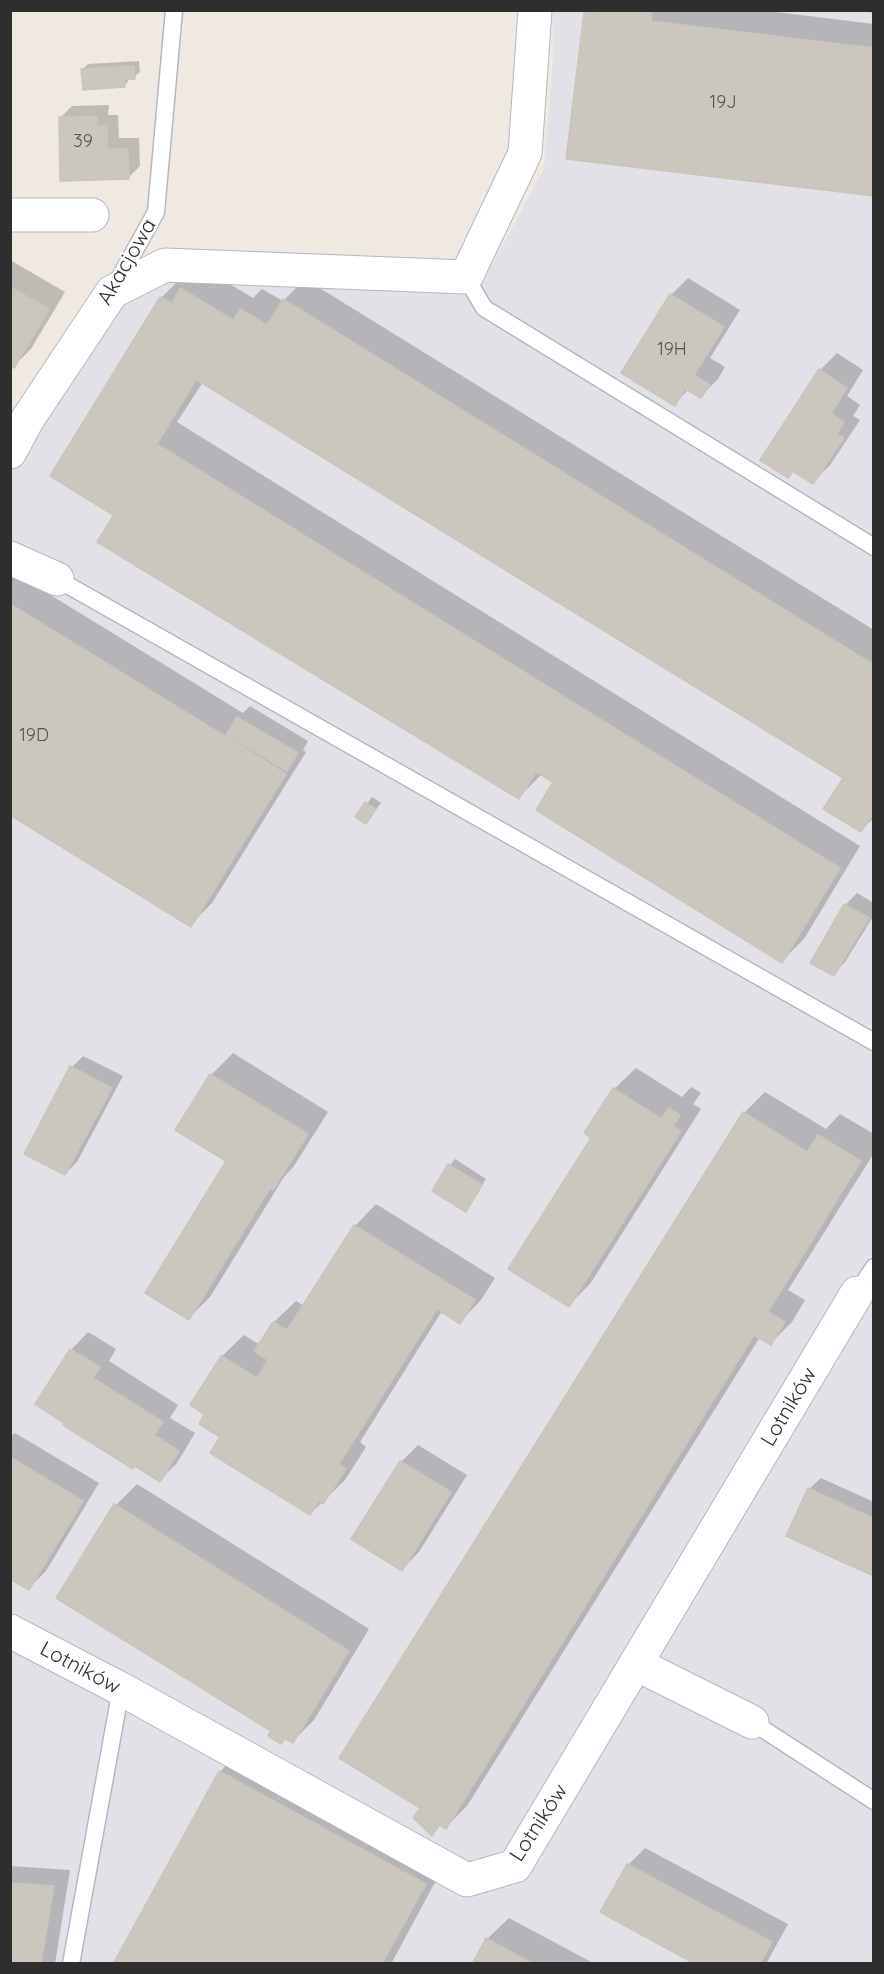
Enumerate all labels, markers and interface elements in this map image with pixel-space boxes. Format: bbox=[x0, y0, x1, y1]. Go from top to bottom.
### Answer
house number: 19J bbox=[710, 92, 736, 114]
house number: 39 bbox=[73, 131, 93, 153]
street label: Akacjowa bbox=[92, 214, 162, 310]
house number: 19H bbox=[657, 339, 687, 361]
house number: 19D bbox=[19, 725, 49, 747]
street label: Lotników bbox=[756, 1363, 822, 1451]
street label: Lotników bbox=[36, 1636, 124, 1700]
street label: Lotników bbox=[505, 1780, 573, 1866]

